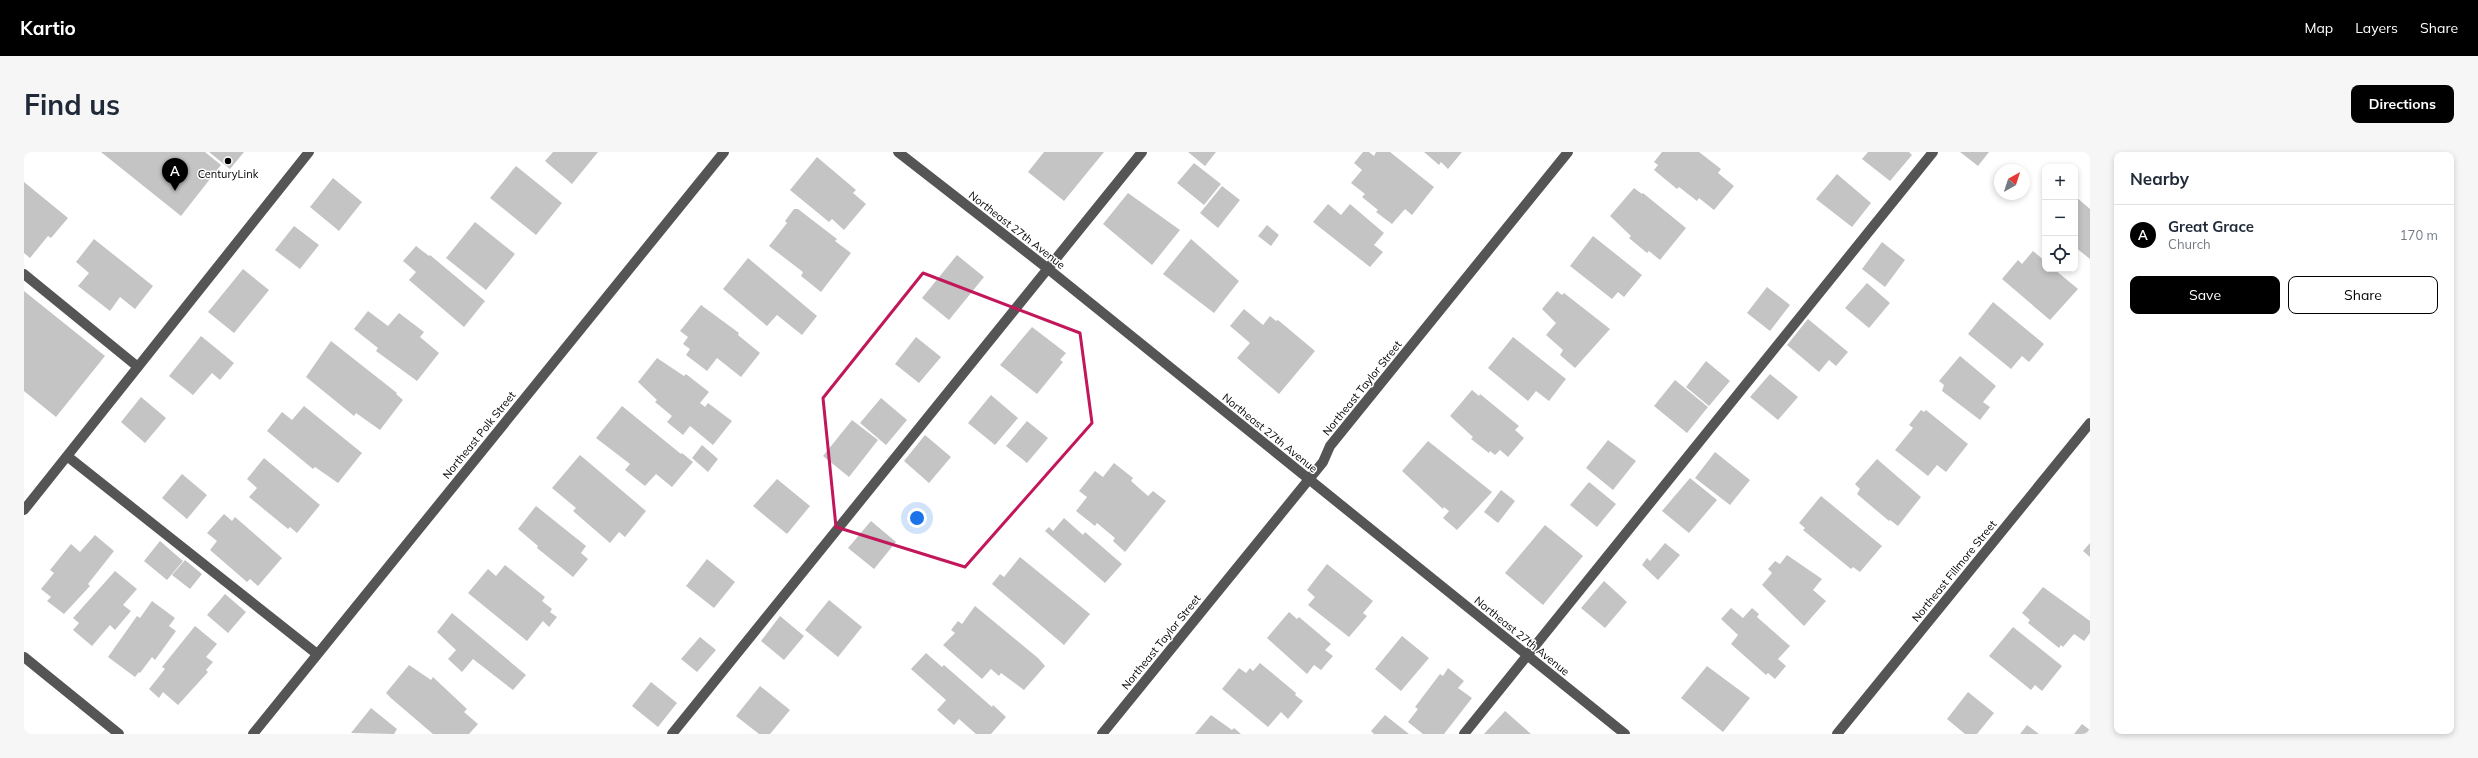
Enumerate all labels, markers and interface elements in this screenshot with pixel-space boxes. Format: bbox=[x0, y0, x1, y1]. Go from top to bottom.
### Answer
text: Kartio bbox=[20, 16, 76, 40]
text: Map bbox=[2304, 19, 2333, 37]
text: Layers bbox=[2355, 19, 2398, 37]
text: Share bbox=[2420, 19, 2458, 37]
button: Directions bbox=[2351, 85, 2454, 123]
text: Find us bbox=[24, 87, 120, 122]
marker: CenturyLink bbox=[223, 156, 233, 166]
pin: A bbox=[162, 158, 188, 191]
north arrow bbox=[1994, 164, 2030, 200]
map controls bbox=[2042, 164, 2078, 272]
button: + bbox=[2042, 164, 2078, 200]
place label: CenturyLink bbox=[198, 167, 259, 181]
text: Nearby bbox=[2130, 168, 2189, 189]
street label: Northeast 27th Avenue bbox=[966, 188, 1068, 272]
button: − bbox=[2042, 200, 2078, 236]
text: Great Grace bbox=[2168, 217, 2254, 236]
text: A bbox=[2138, 227, 2148, 243]
text: 170 m bbox=[2400, 227, 2438, 243]
button: locate bbox=[2042, 236, 2078, 272]
text: Church bbox=[2168, 236, 2211, 252]
button: Save bbox=[2130, 276, 2280, 314]
button: Share bbox=[2288, 276, 2438, 314]
street label: Northeast Taylor Street bbox=[1319, 338, 1405, 438]
street label: Northeast Polk Street bbox=[439, 388, 519, 482]
street label: Northeast 27th Avenue bbox=[1220, 390, 1320, 476]
your location bbox=[907, 508, 927, 528]
street label: Northeast Fillmore Street bbox=[1909, 517, 1999, 625]
street label: Northeast Taylor Street bbox=[1118, 592, 1204, 692]
street label: Northeast 27th Avenue bbox=[1472, 593, 1572, 679]

